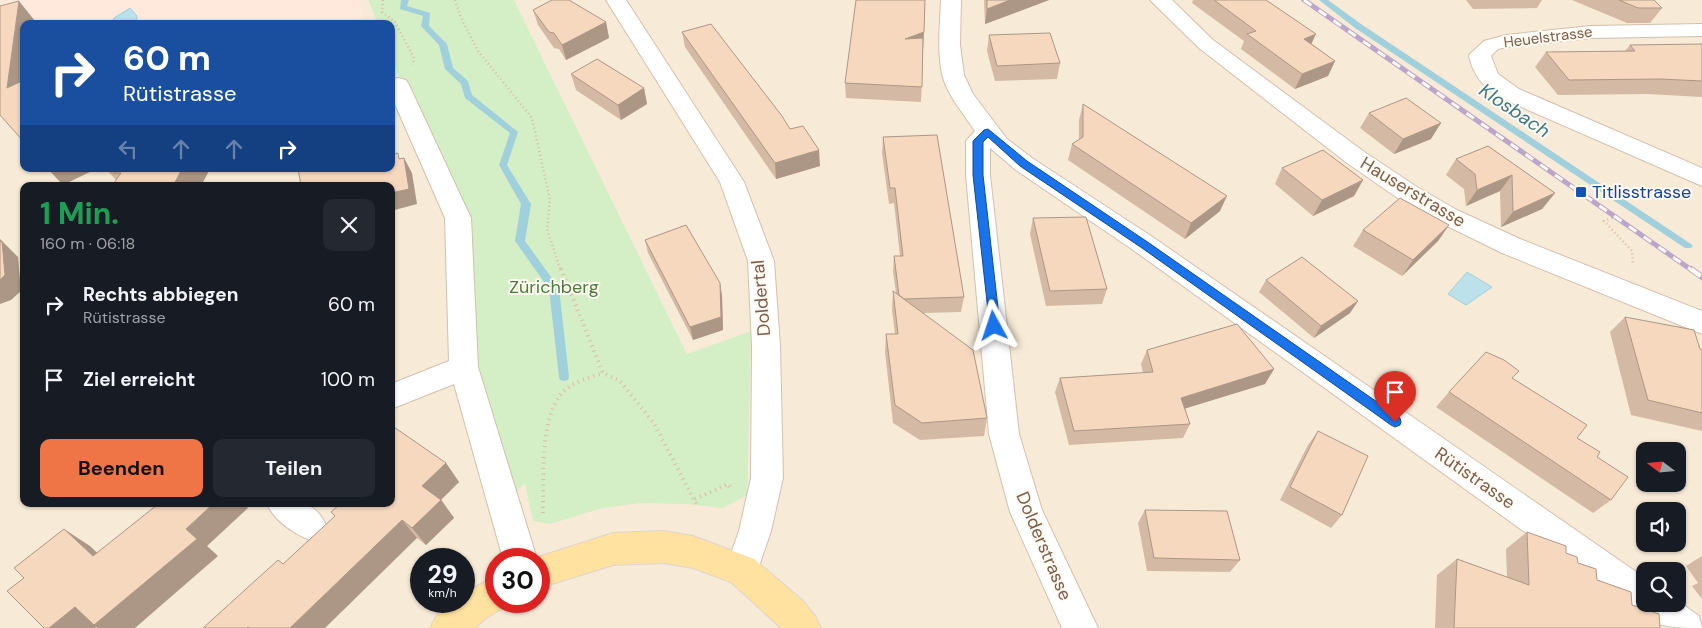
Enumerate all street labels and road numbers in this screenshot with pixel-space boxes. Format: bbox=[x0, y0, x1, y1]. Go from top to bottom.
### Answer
street label: Heuelstrasse bbox=[1502, 22, 1594, 52]
street label: Hauserstrasse bbox=[1356, 151, 1470, 233]
street label: Doldertal bbox=[746, 259, 776, 337]
street label: Rütistrasse bbox=[1430, 442, 1520, 514]
street label: Dolderstrasse bbox=[1010, 488, 1078, 604]

